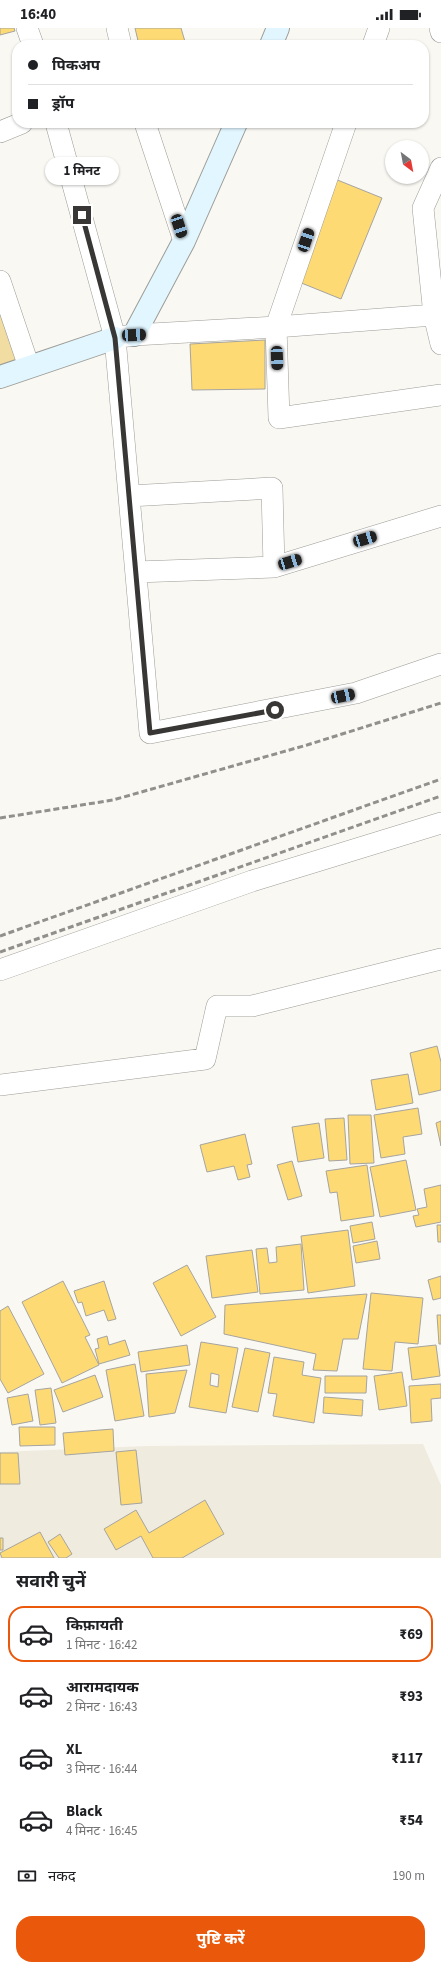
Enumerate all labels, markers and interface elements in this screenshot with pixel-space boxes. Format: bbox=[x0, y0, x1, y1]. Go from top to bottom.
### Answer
text: 16:40 bbox=[20, 4, 56, 25]
text: पिकअप bbox=[52, 55, 100, 76]
text: ड्रॉप bbox=[52, 93, 74, 114]
north arrow bbox=[385, 140, 429, 184]
map controls bbox=[385, 140, 429, 184]
callout: 1 मिनट bbox=[45, 157, 119, 185]
text: 1 मिनट bbox=[64, 162, 100, 180]
route end bbox=[73, 206, 91, 224]
car bbox=[170, 213, 188, 239]
car bbox=[296, 227, 316, 253]
car bbox=[122, 328, 146, 342]
car bbox=[271, 346, 283, 370]
car bbox=[352, 530, 378, 548]
car bbox=[277, 553, 303, 571]
car bbox=[330, 688, 356, 704]
route start bbox=[266, 701, 284, 719]
text: सवारी चुनें bbox=[16, 1569, 86, 1594]
text: किफ़ायती bbox=[66, 1615, 123, 1636]
icon: car bbox=[18, 1616, 54, 1652]
text: ₹69 bbox=[399, 1624, 423, 1645]
text: 1 मिनट · 16:42 bbox=[66, 1636, 138, 1654]
text: आरामदायक bbox=[66, 1677, 139, 1698]
icon: car bbox=[18, 1678, 54, 1714]
text: ₹93 bbox=[399, 1686, 423, 1707]
text: 2 मिनट · 16:43 bbox=[66, 1698, 138, 1716]
text: XL bbox=[66, 1739, 82, 1760]
icon: car bbox=[18, 1740, 54, 1776]
text: ₹117 bbox=[391, 1748, 423, 1769]
text: 3 मिनट · 16:44 bbox=[66, 1760, 138, 1778]
text: Black bbox=[66, 1801, 103, 1822]
icon: car bbox=[18, 1802, 54, 1838]
text: ₹54 bbox=[399, 1810, 423, 1831]
text: 4 मिनट · 16:45 bbox=[66, 1822, 138, 1840]
icon: cash bbox=[16, 1865, 38, 1887]
text: नकद bbox=[48, 1866, 76, 1887]
text: 190 m bbox=[392, 1867, 425, 1885]
button: पुष्टि करें bbox=[16, 1916, 425, 1962]

